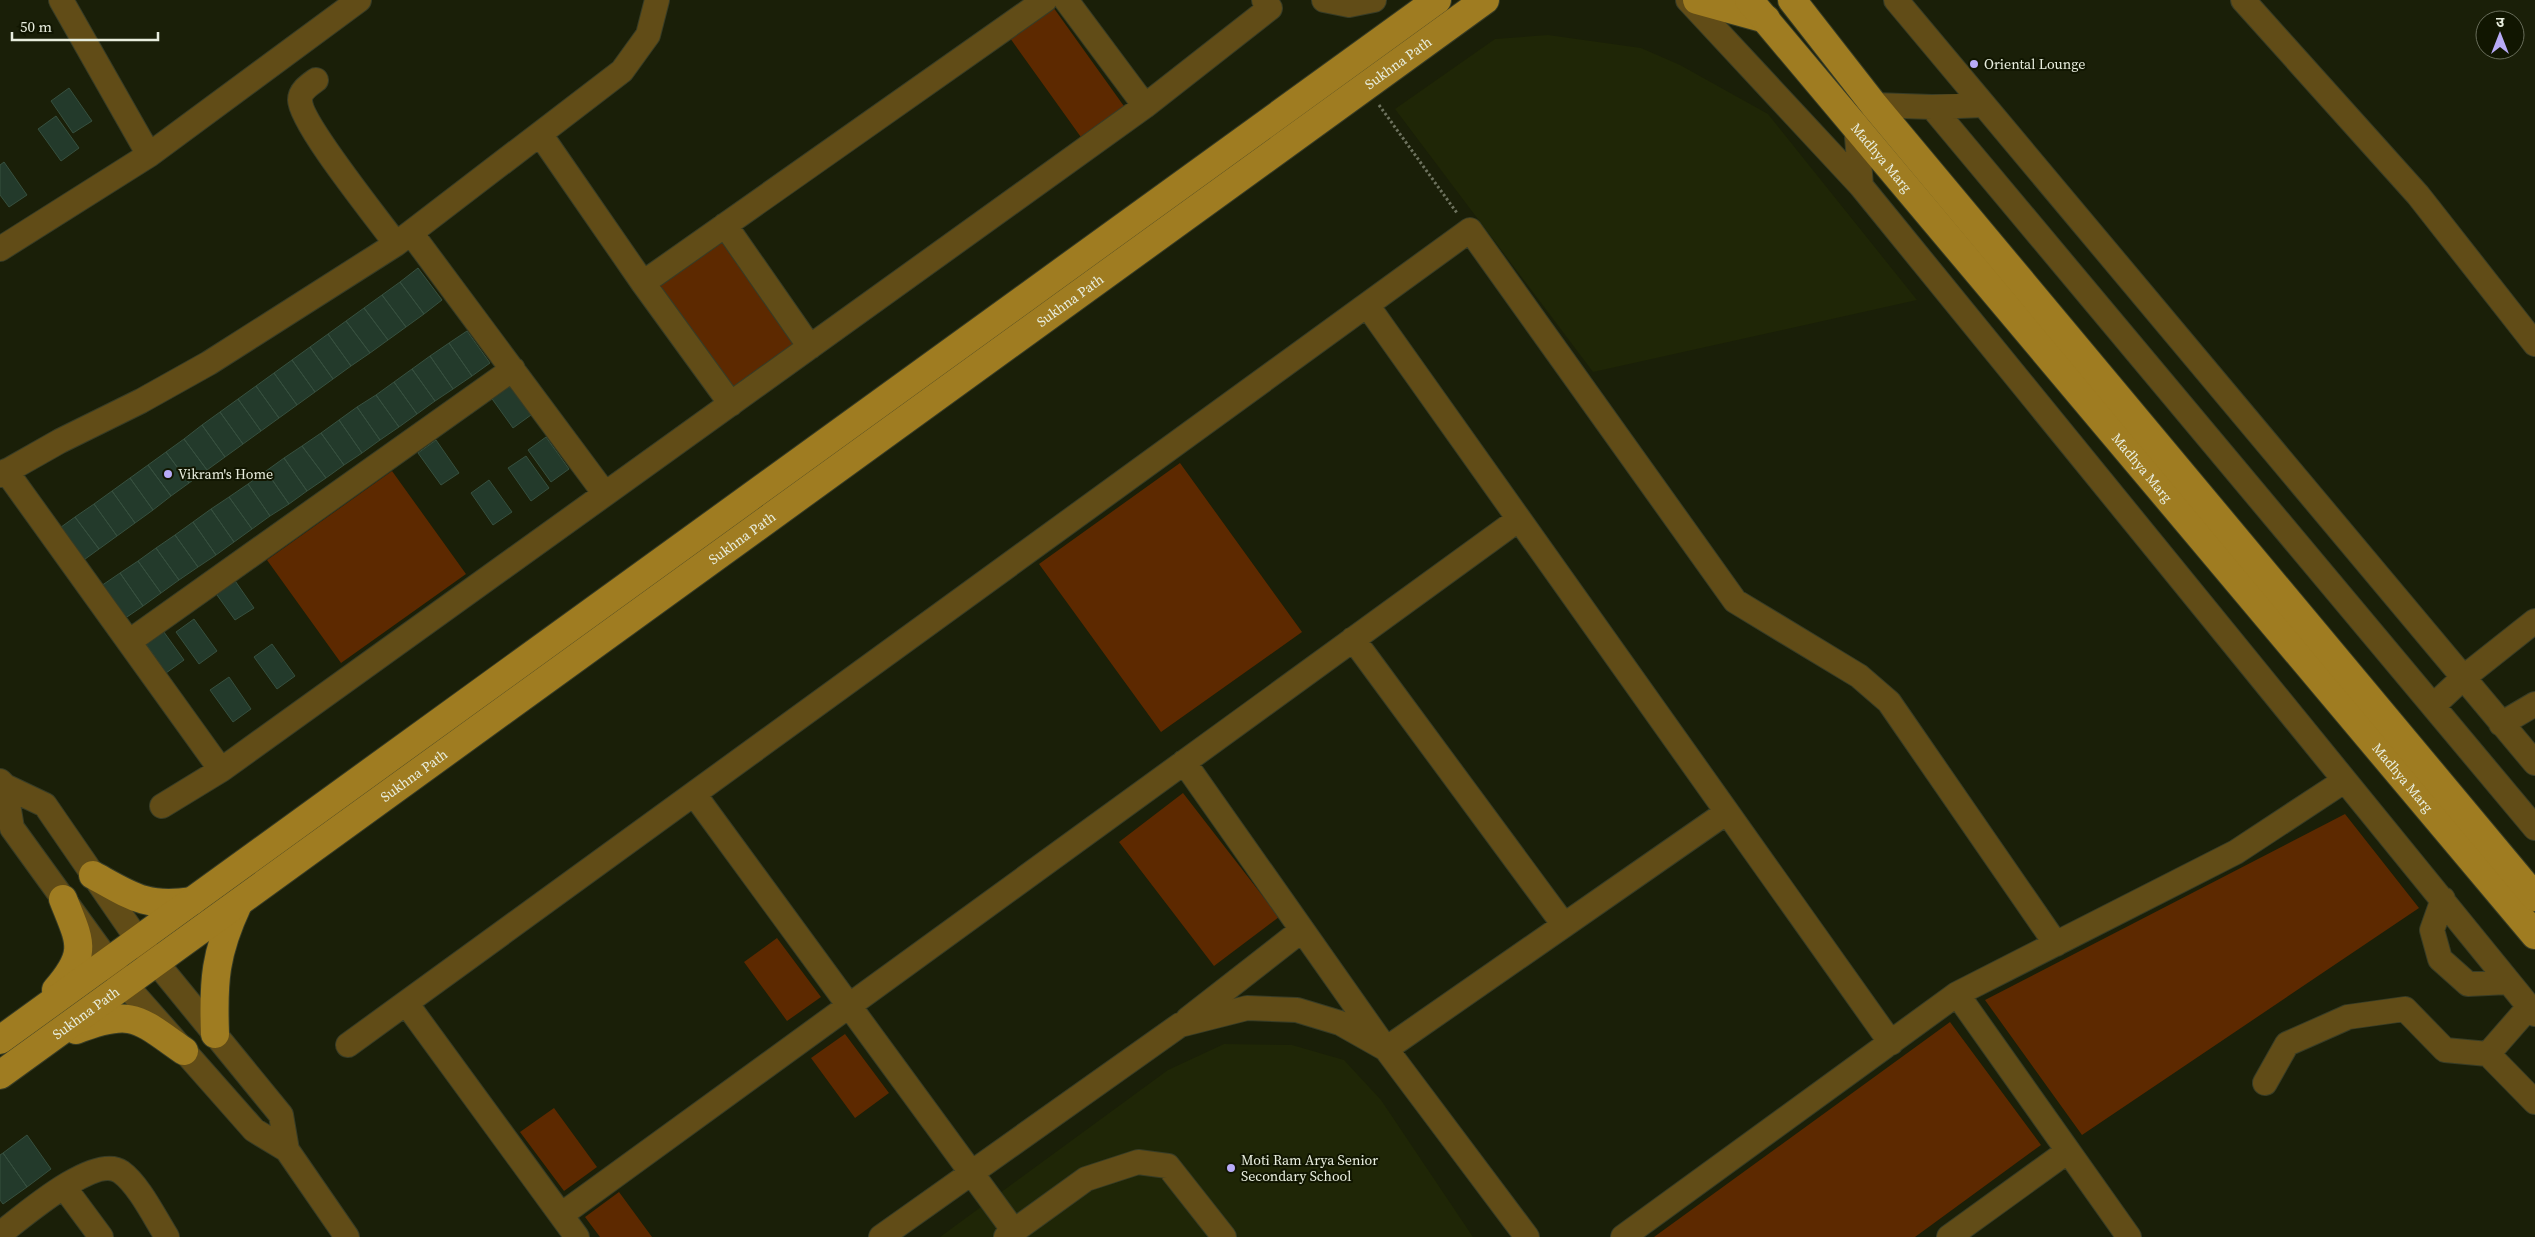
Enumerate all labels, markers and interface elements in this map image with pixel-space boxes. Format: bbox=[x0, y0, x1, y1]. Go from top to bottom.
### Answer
scale bar bbox=[12, 10, 159, 42]
north arrow bbox=[2475, 10, 2525, 60]
text: उ bbox=[2496, 12, 2505, 32]
text: 50 m bbox=[20, 16, 52, 37]
street label: Sukhna Path bbox=[1360, 32, 1436, 94]
place label: Oriental Lounge bbox=[1984, 54, 2085, 74]
marker: Oriental Lounge bbox=[1968, 58, 1980, 70]
street label: Madhya Marg bbox=[1846, 119, 1917, 197]
street label: Sukhna Path bbox=[1032, 269, 1108, 332]
street label: Madhya Marg bbox=[2107, 429, 2177, 507]
place label: Vikram's Home bbox=[178, 464, 273, 484]
marker: Vikram's Home bbox=[162, 468, 174, 480]
street label: Sukhna Path bbox=[704, 507, 780, 569]
street label: Madhya Marg bbox=[2368, 739, 2438, 817]
street label: Sukhna Path bbox=[376, 744, 452, 806]
street label: Sukhna Path bbox=[48, 982, 124, 1044]
place label: Moti Ram Arya Senior Secondary School bbox=[1241, 1150, 1378, 1186]
marker: Moti Ram Arya Senior Secondary School bbox=[1225, 1162, 1237, 1174]

